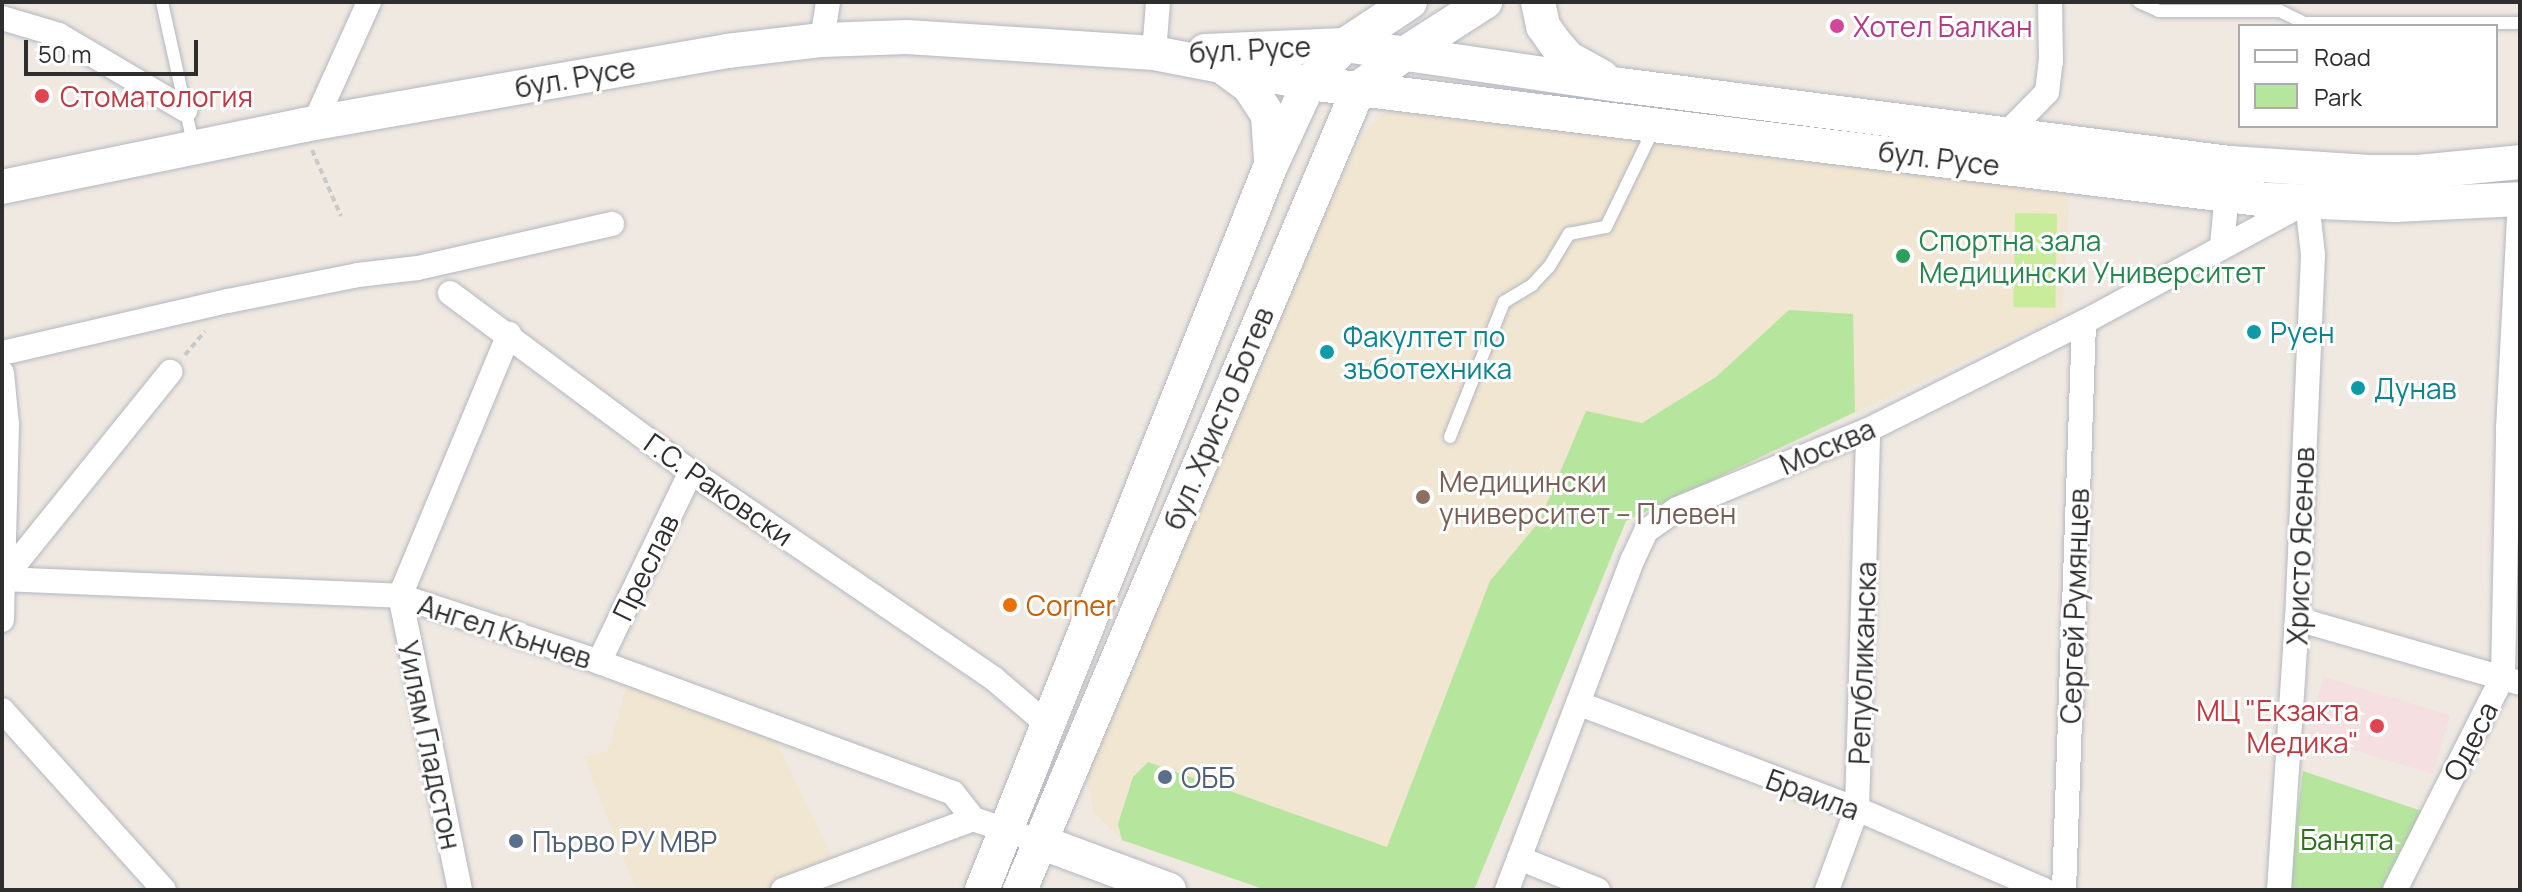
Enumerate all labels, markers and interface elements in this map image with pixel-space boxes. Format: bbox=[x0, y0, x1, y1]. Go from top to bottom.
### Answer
place label: Хотел Балкан bbox=[1853, 9, 2032, 43]
marker: Хотел Балкан bbox=[1828, 17, 1846, 35]
scale bar bbox=[28, 24, 202, 74]
legend bbox=[2238, 24, 2498, 128]
street label: бул. Русе bbox=[1188, 29, 1312, 69]
text: 50 m bbox=[38, 37, 92, 70]
text: Road bbox=[2314, 40, 2371, 73]
street label: бул. Русе bbox=[512, 50, 638, 104]
place label: Стоматология bbox=[60, 79, 253, 113]
text: Park bbox=[2314, 80, 2362, 113]
marker: Стоматология bbox=[31, 85, 53, 107]
street label: бул. Русе bbox=[1877, 134, 2001, 182]
place label: Спортна зала Медицински Университет bbox=[1919, 223, 2266, 289]
marker: Спортна зала Медицински Университет bbox=[1894, 247, 1912, 265]
street label: бул. Христо Ботев bbox=[1156, 302, 1280, 534]
place label: Руен bbox=[2270, 315, 2335, 349]
place label: Факултет по зъботехника bbox=[1343, 319, 1512, 385]
marker: Руен bbox=[2245, 323, 2263, 341]
marker: Факултет по зъботехника bbox=[1318, 343, 1336, 361]
place label: Дунав bbox=[2374, 371, 2457, 405]
marker: Дунав bbox=[2349, 379, 2367, 397]
street label: Москва bbox=[1774, 411, 1880, 481]
street label: Г.С. Раковски bbox=[638, 426, 800, 552]
street label: Христо Ясенов bbox=[2280, 446, 2320, 646]
place label: Медицински университет – Плевен bbox=[1439, 464, 1736, 530]
marker: Медицински университет – Плевен bbox=[1414, 488, 1432, 506]
street label: Сергей Румянцев bbox=[2053, 488, 2095, 724]
street label: Преслав bbox=[605, 508, 685, 626]
street label: Републиканска bbox=[1842, 561, 1882, 765]
street label: Ангел Кънчев bbox=[414, 587, 596, 675]
place label: Corner bbox=[1026, 588, 1116, 622]
marker: Corner bbox=[1001, 596, 1019, 614]
street label: Уилям Гладстон bbox=[391, 638, 469, 852]
place label: МЦ "Екзакта Медика" bbox=[2196, 693, 2359, 759]
street label: Одеса bbox=[2436, 696, 2504, 786]
marker: МЦ "Екзакта Медика" bbox=[2366, 715, 2388, 737]
place label: ОББ bbox=[1181, 760, 1235, 794]
street label: Браила bbox=[1762, 762, 1864, 826]
marker: ОББ bbox=[1156, 768, 1174, 786]
park label: Банята bbox=[2300, 822, 2394, 856]
place label: Първо РУ МВР bbox=[532, 824, 718, 858]
marker: Първо РУ МВР bbox=[507, 832, 525, 850]

